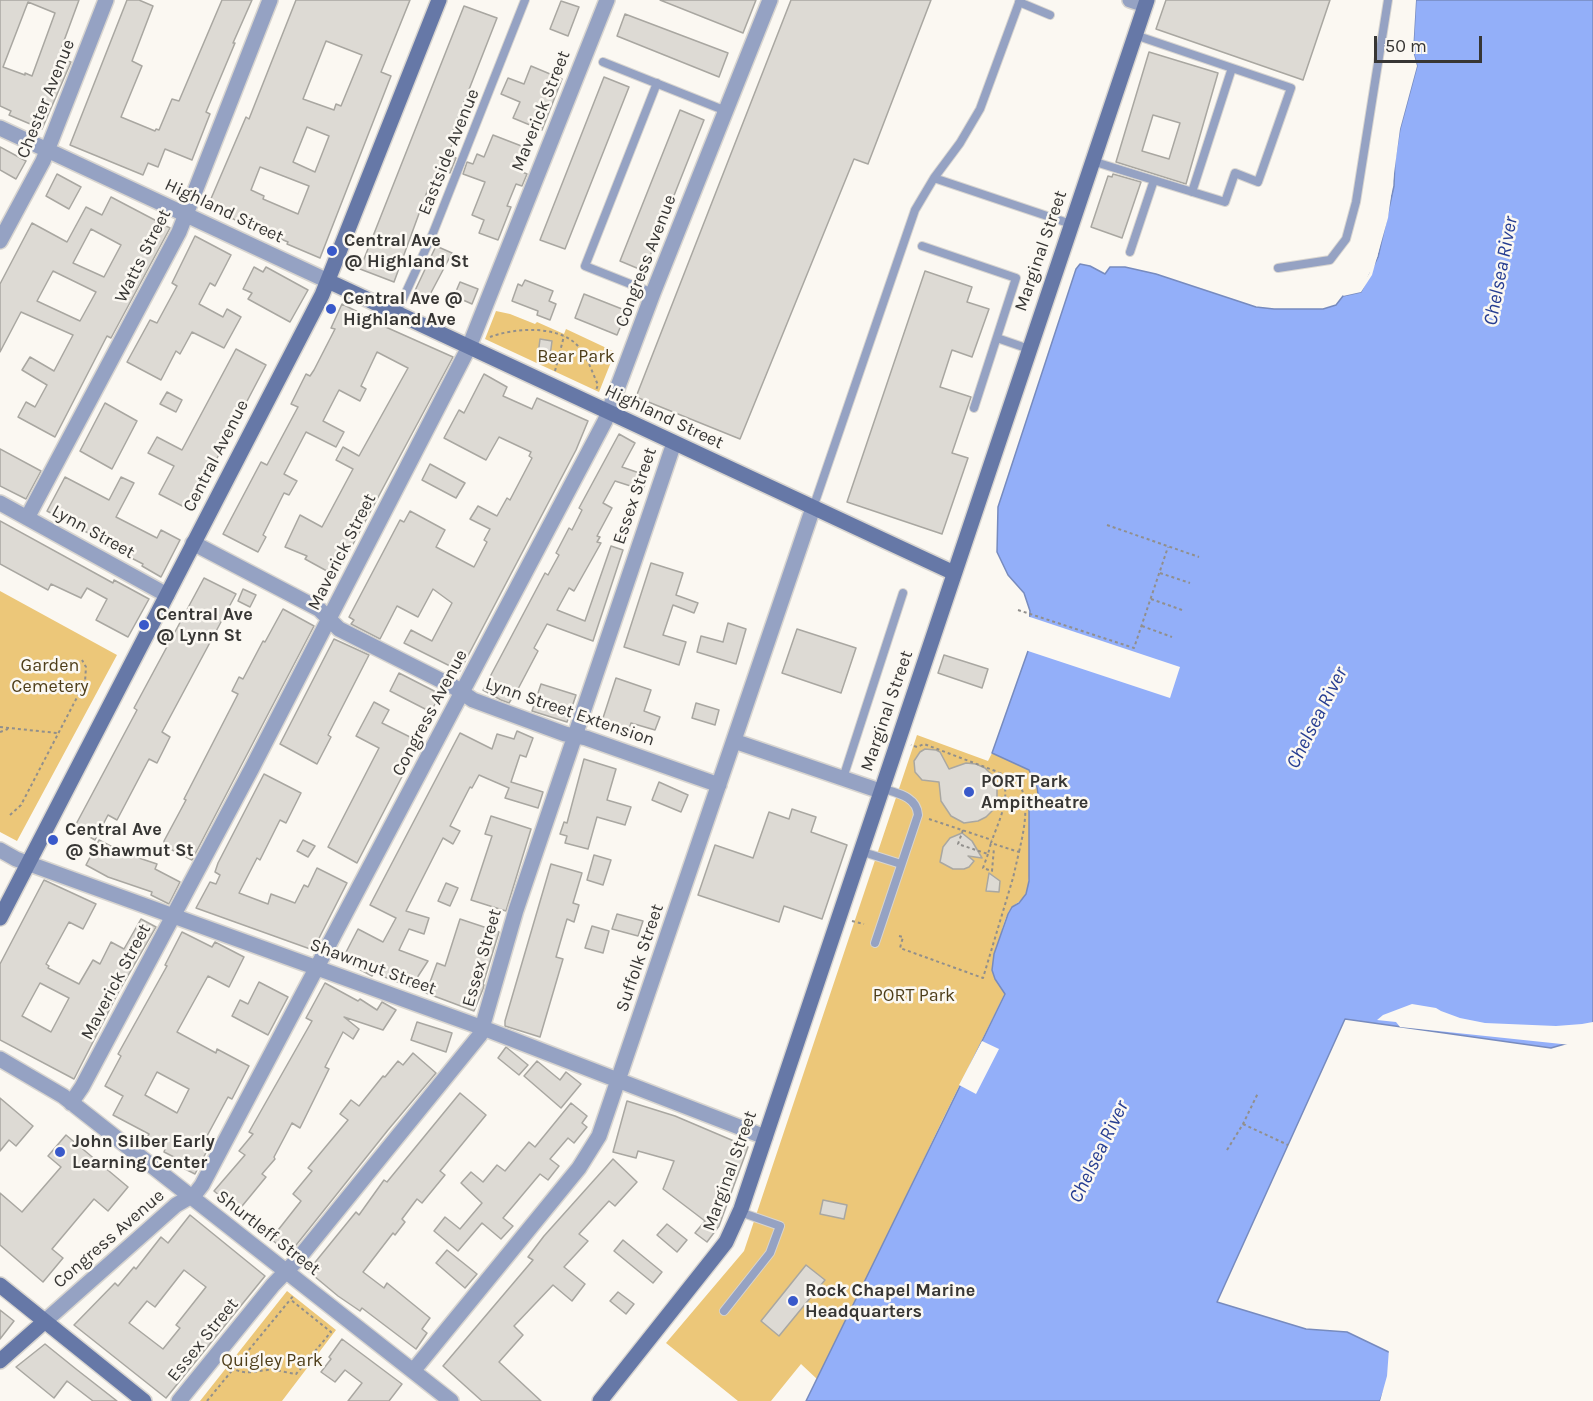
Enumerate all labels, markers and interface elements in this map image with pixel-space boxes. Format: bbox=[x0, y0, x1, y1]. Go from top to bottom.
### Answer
scale bar bbox=[1377, 24, 1485, 62]
text: 50 m bbox=[1385, 35, 1427, 57]
street label: Chester Avenue bbox=[12, 36, 80, 162]
street label: Maverick Street bbox=[507, 47, 575, 175]
street label: Eastside Avenue bbox=[414, 86, 484, 218]
street label: Highland Street bbox=[161, 174, 287, 248]
street label: Marginal Street bbox=[1010, 188, 1072, 314]
street label: Congress Avenue bbox=[611, 192, 681, 330]
street label: Watts Street bbox=[110, 206, 176, 306]
water label: Chelsea River bbox=[1479, 214, 1523, 328]
place label: Central Ave @ Highland St bbox=[344, 230, 469, 272]
marker: Central Ave @ Highland St bbox=[325, 244, 339, 258]
place label: Central Ave @ Highland Ave bbox=[343, 288, 463, 330]
marker: Central Ave @ Highland Ave bbox=[324, 302, 338, 316]
park label: Bear Park bbox=[537, 346, 615, 368]
street label: Highland Street bbox=[601, 380, 727, 454]
street label: Central Avenue bbox=[178, 396, 254, 516]
street label: Essex Street bbox=[608, 445, 662, 547]
street label: Maverick Street bbox=[303, 490, 381, 614]
street label: Lynn Street bbox=[48, 500, 138, 564]
place label: Central Ave @ Lynn St bbox=[156, 604, 253, 646]
marker: Central Ave @ Lynn St bbox=[137, 618, 151, 632]
street label: Congress Avenue bbox=[388, 646, 472, 780]
street label: Marginal Street bbox=[856, 648, 918, 774]
park label: Garden Cemetery bbox=[11, 655, 89, 698]
water label: Chelsea River bbox=[1281, 663, 1353, 773]
street label: Lynn Street Extension bbox=[482, 673, 658, 751]
place label: PORT Park Ampitheatre bbox=[981, 771, 1088, 814]
marker: PORT Park Ampitheatre bbox=[962, 785, 976, 799]
place label: Central Ave @ Shawmut St bbox=[65, 819, 193, 862]
marker: Central Ave @ Shawmut St bbox=[46, 833, 60, 847]
street label: Suffolk Street bbox=[611, 901, 669, 1015]
street label: Essex Street bbox=[458, 906, 506, 1010]
street label: Maverick Street bbox=[76, 920, 156, 1044]
street label: Shawmut Street bbox=[307, 934, 439, 1000]
park label: PORT Park bbox=[873, 985, 955, 1007]
water label: Chelsea River bbox=[1064, 1097, 1134, 1207]
street label: Marginal Street bbox=[698, 1108, 762, 1234]
place label: John Silber Early Learning Center bbox=[72, 1131, 215, 1174]
marker: John Silber Early Learning Center bbox=[53, 1145, 67, 1159]
street label: Congress Avenue bbox=[49, 1185, 169, 1293]
street label: Shurtleff Street bbox=[212, 1186, 324, 1280]
place label: Rock Chapel Marine Headquarters bbox=[805, 1280, 975, 1322]
street label: Essex Street bbox=[163, 1294, 243, 1386]
marker: Rock Chapel Marine Headquarters bbox=[786, 1294, 800, 1308]
park label: Quigley Park bbox=[221, 1350, 323, 1372]

